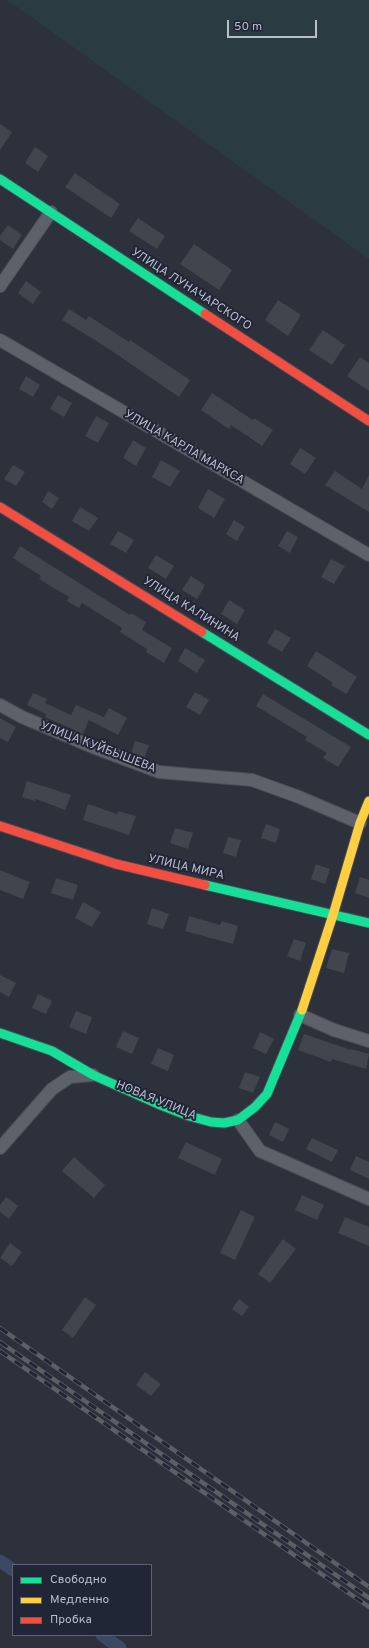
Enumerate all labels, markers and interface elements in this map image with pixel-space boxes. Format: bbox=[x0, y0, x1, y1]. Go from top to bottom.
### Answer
scale bar bbox=[229, 12, 319, 38]
text: 50 m bbox=[234, 19, 262, 35]
street label: УЛИЦА ЛУНАЧАРСКОГО bbox=[128, 246, 254, 334]
street label: УЛИЦА КАРЛА МАРКСА bbox=[121, 408, 247, 488]
street label: УЛИЦА КАЛИНИНА bbox=[140, 574, 242, 646]
street label: УЛИЦА КУЙБЫШЕВА bbox=[38, 719, 158, 777]
street label: УЛИЦА МИРА bbox=[147, 852, 225, 884]
street label: НОВАЯ УЛИЦА bbox=[114, 1078, 198, 1124]
legend bbox=[12, 1564, 152, 1636]
text: Свободно bbox=[50, 1572, 107, 1588]
text: Медленно bbox=[50, 1592, 109, 1608]
text: Пробка bbox=[50, 1612, 92, 1628]

